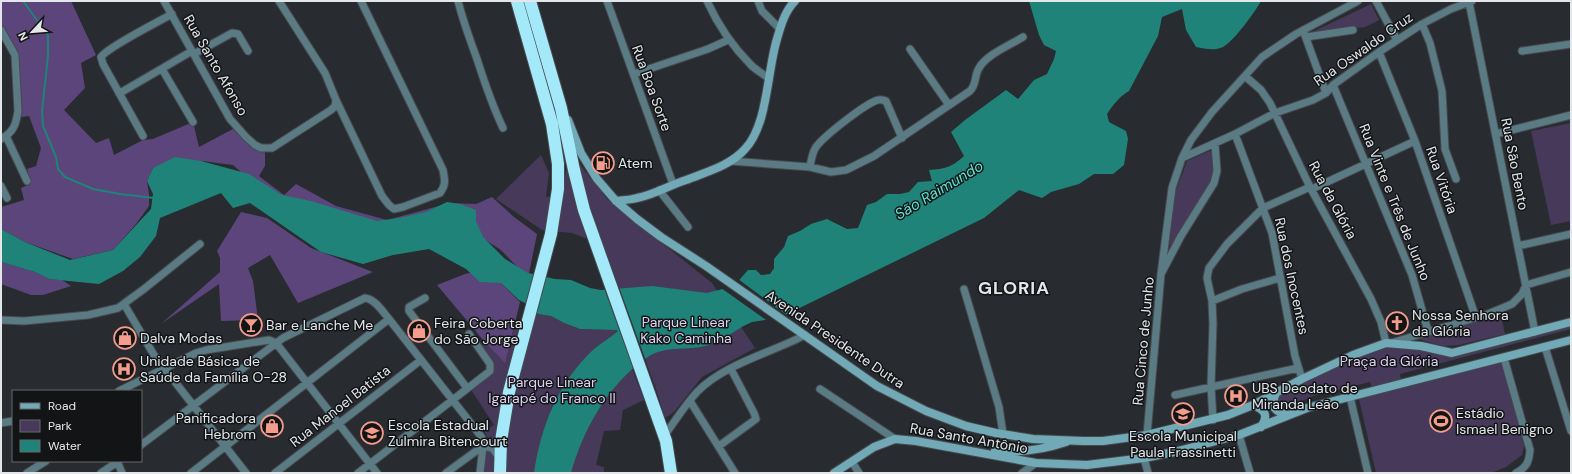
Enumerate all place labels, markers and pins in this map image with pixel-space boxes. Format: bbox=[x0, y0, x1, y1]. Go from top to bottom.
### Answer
fuel station icon: Atem bbox=[590, 150, 616, 176]
place label: Atem bbox=[618, 154, 652, 172]
place label: Nossa Senhora da Glória bbox=[1412, 306, 1509, 340]
church icon: Nossa Senhora da Glória bbox=[1384, 310, 1410, 336]
bar icon: Bar e Lanche Me bbox=[238, 312, 264, 338]
place label: Feira Coberta do São Jorge bbox=[434, 314, 522, 348]
place label: Bar e Lanche Me bbox=[266, 316, 373, 334]
shop icon: Feira Coberta do São Jorge bbox=[406, 318, 432, 344]
shop icon: Dalva Modas bbox=[112, 325, 138, 351]
place label: Dalva Modas bbox=[140, 329, 222, 347]
place label: Unidade Básica de Saúde da Família O-28 bbox=[140, 352, 287, 386]
hospital icon: Unidade Básica de Saúde da Família O-28 bbox=[111, 356, 137, 382]
place label: UBS Deodato de Miranda Leão bbox=[1252, 379, 1358, 413]
hospital icon: UBS Deodato de Miranda Leão bbox=[1223, 383, 1249, 409]
school or university icon: Escola Municipal Paula Frassinetti bbox=[1170, 401, 1196, 427]
place label: Estádio Ismael Benigno bbox=[1456, 404, 1553, 438]
sports icon: Estádio Ismael Benigno bbox=[1428, 408, 1454, 434]
place label: Panificadora Hebrom bbox=[176, 409, 256, 443]
shop icon: Panificadora Hebrom bbox=[259, 413, 285, 439]
place label: Escola Estadual Zulmira Bitencourt bbox=[388, 416, 507, 450]
school or university icon: Escola Estadual Zulmira Bitencourt bbox=[359, 420, 385, 446]
place label: Escola Municipal Paula Frassinetti bbox=[1129, 427, 1237, 461]

